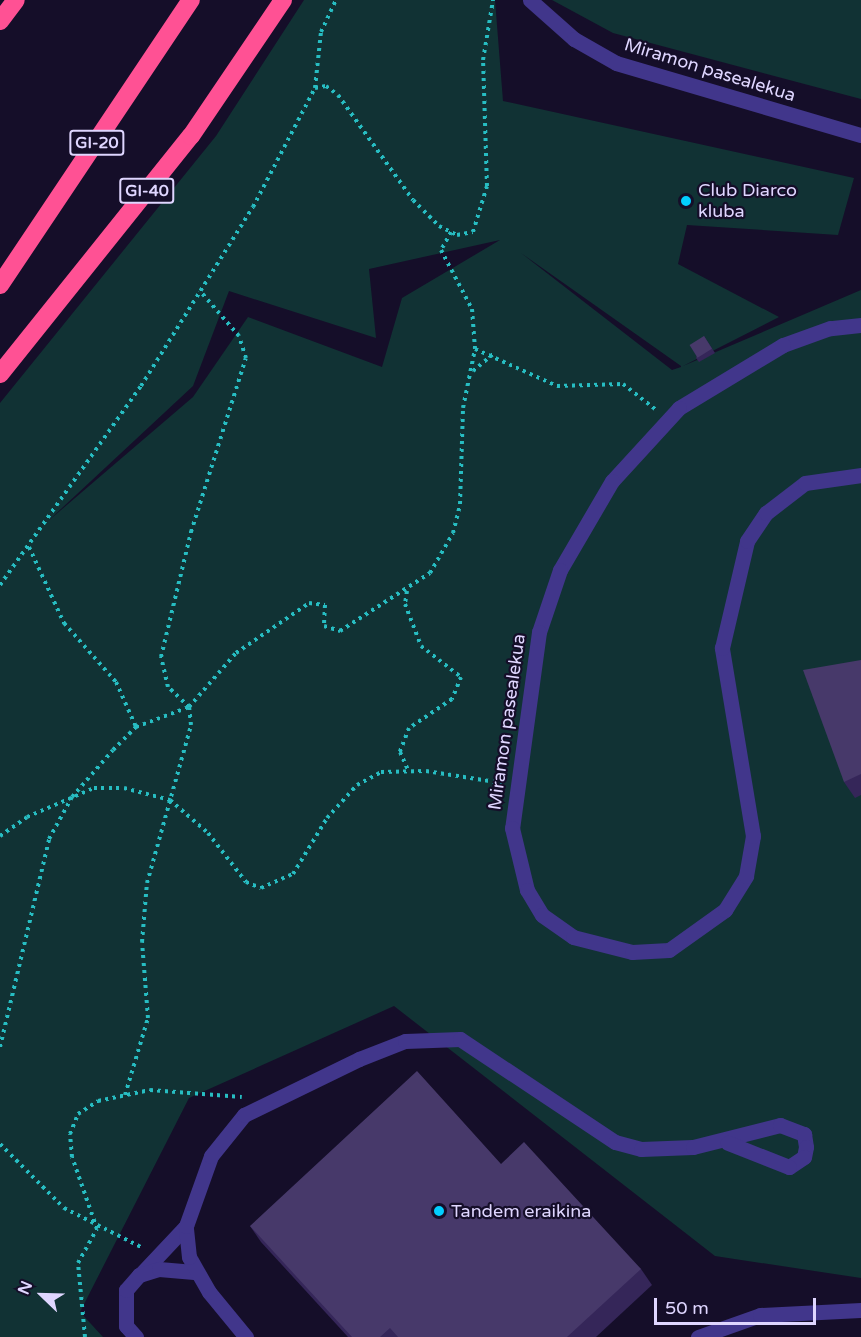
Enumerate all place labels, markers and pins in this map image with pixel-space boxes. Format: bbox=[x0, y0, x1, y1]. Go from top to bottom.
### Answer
place label: Club Diarco kluba bbox=[698, 180, 797, 222]
marker: Club Diarco kluba bbox=[679, 194, 693, 208]
place label: Tandem eraikina bbox=[451, 1200, 591, 1222]
marker: Tandem eraikina bbox=[432, 1204, 446, 1218]

